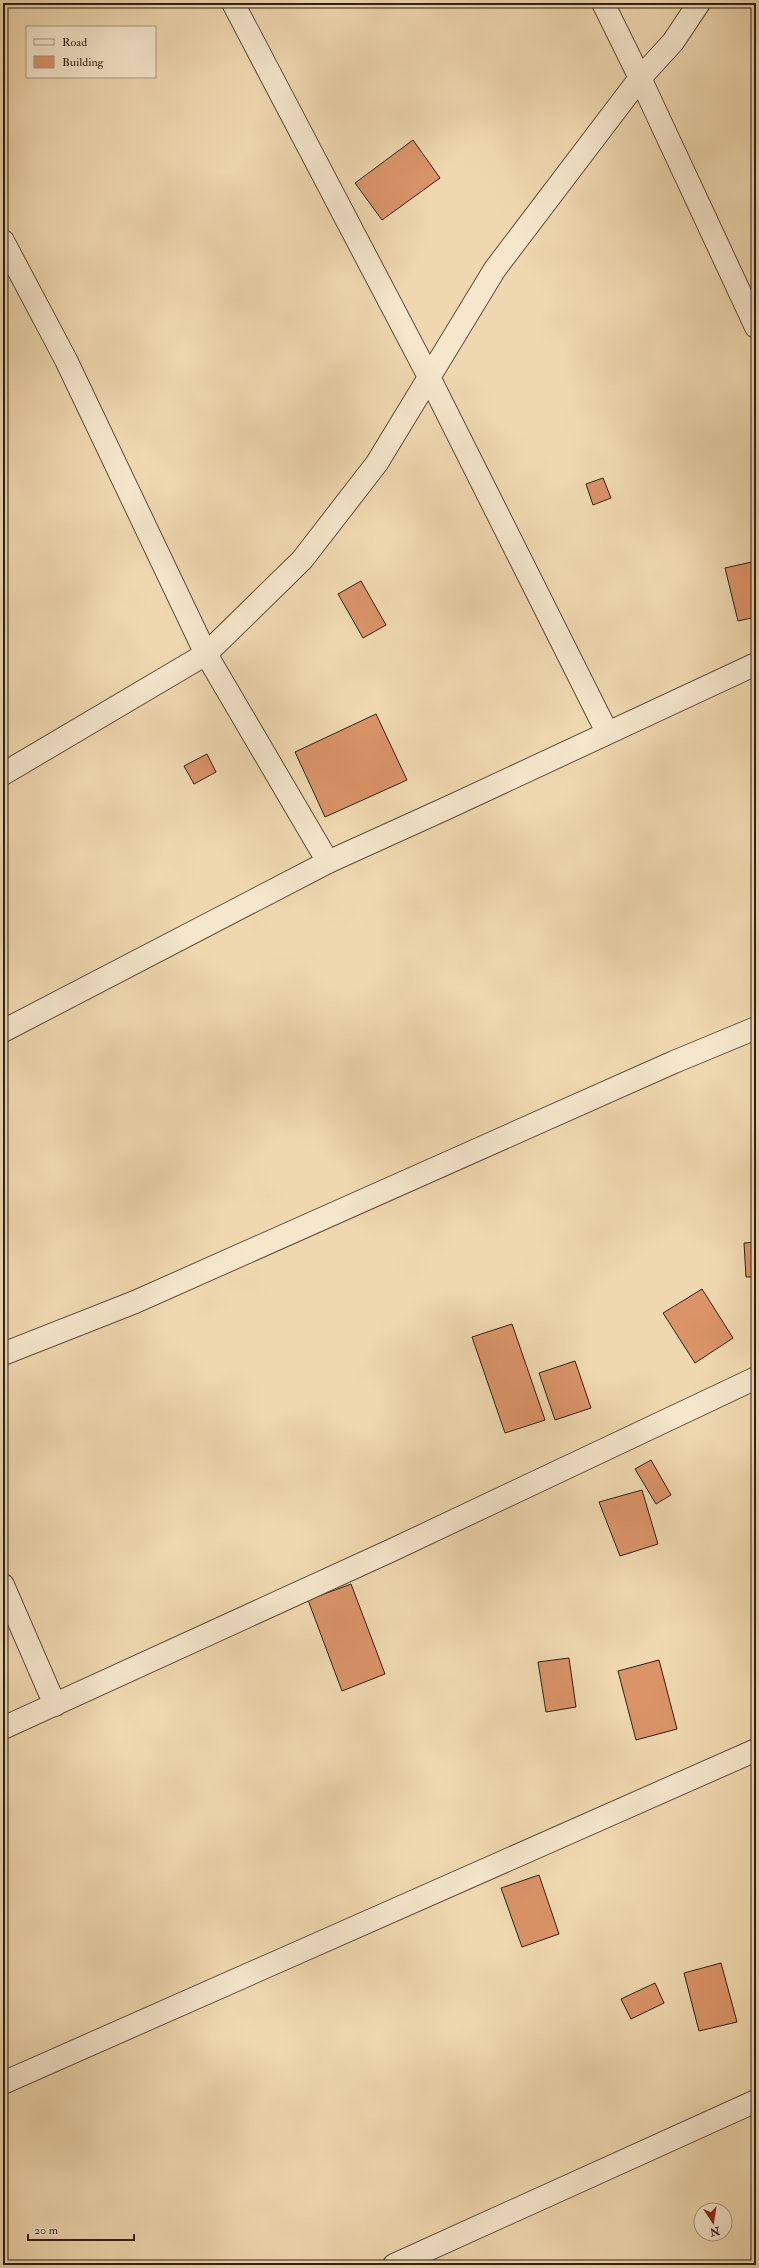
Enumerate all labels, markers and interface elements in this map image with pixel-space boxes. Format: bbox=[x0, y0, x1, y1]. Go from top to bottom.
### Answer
legend bbox=[26, 26, 156, 78]
text: Road bbox=[62, 35, 87, 50]
text: Building bbox=[62, 55, 105, 70]
north arrow bbox=[693, 2202, 733, 2242]
scale bar bbox=[28, 2216, 134, 2242]
text: 20 m bbox=[34, 2223, 59, 2238]
text: N bbox=[708, 2224, 722, 2239]

